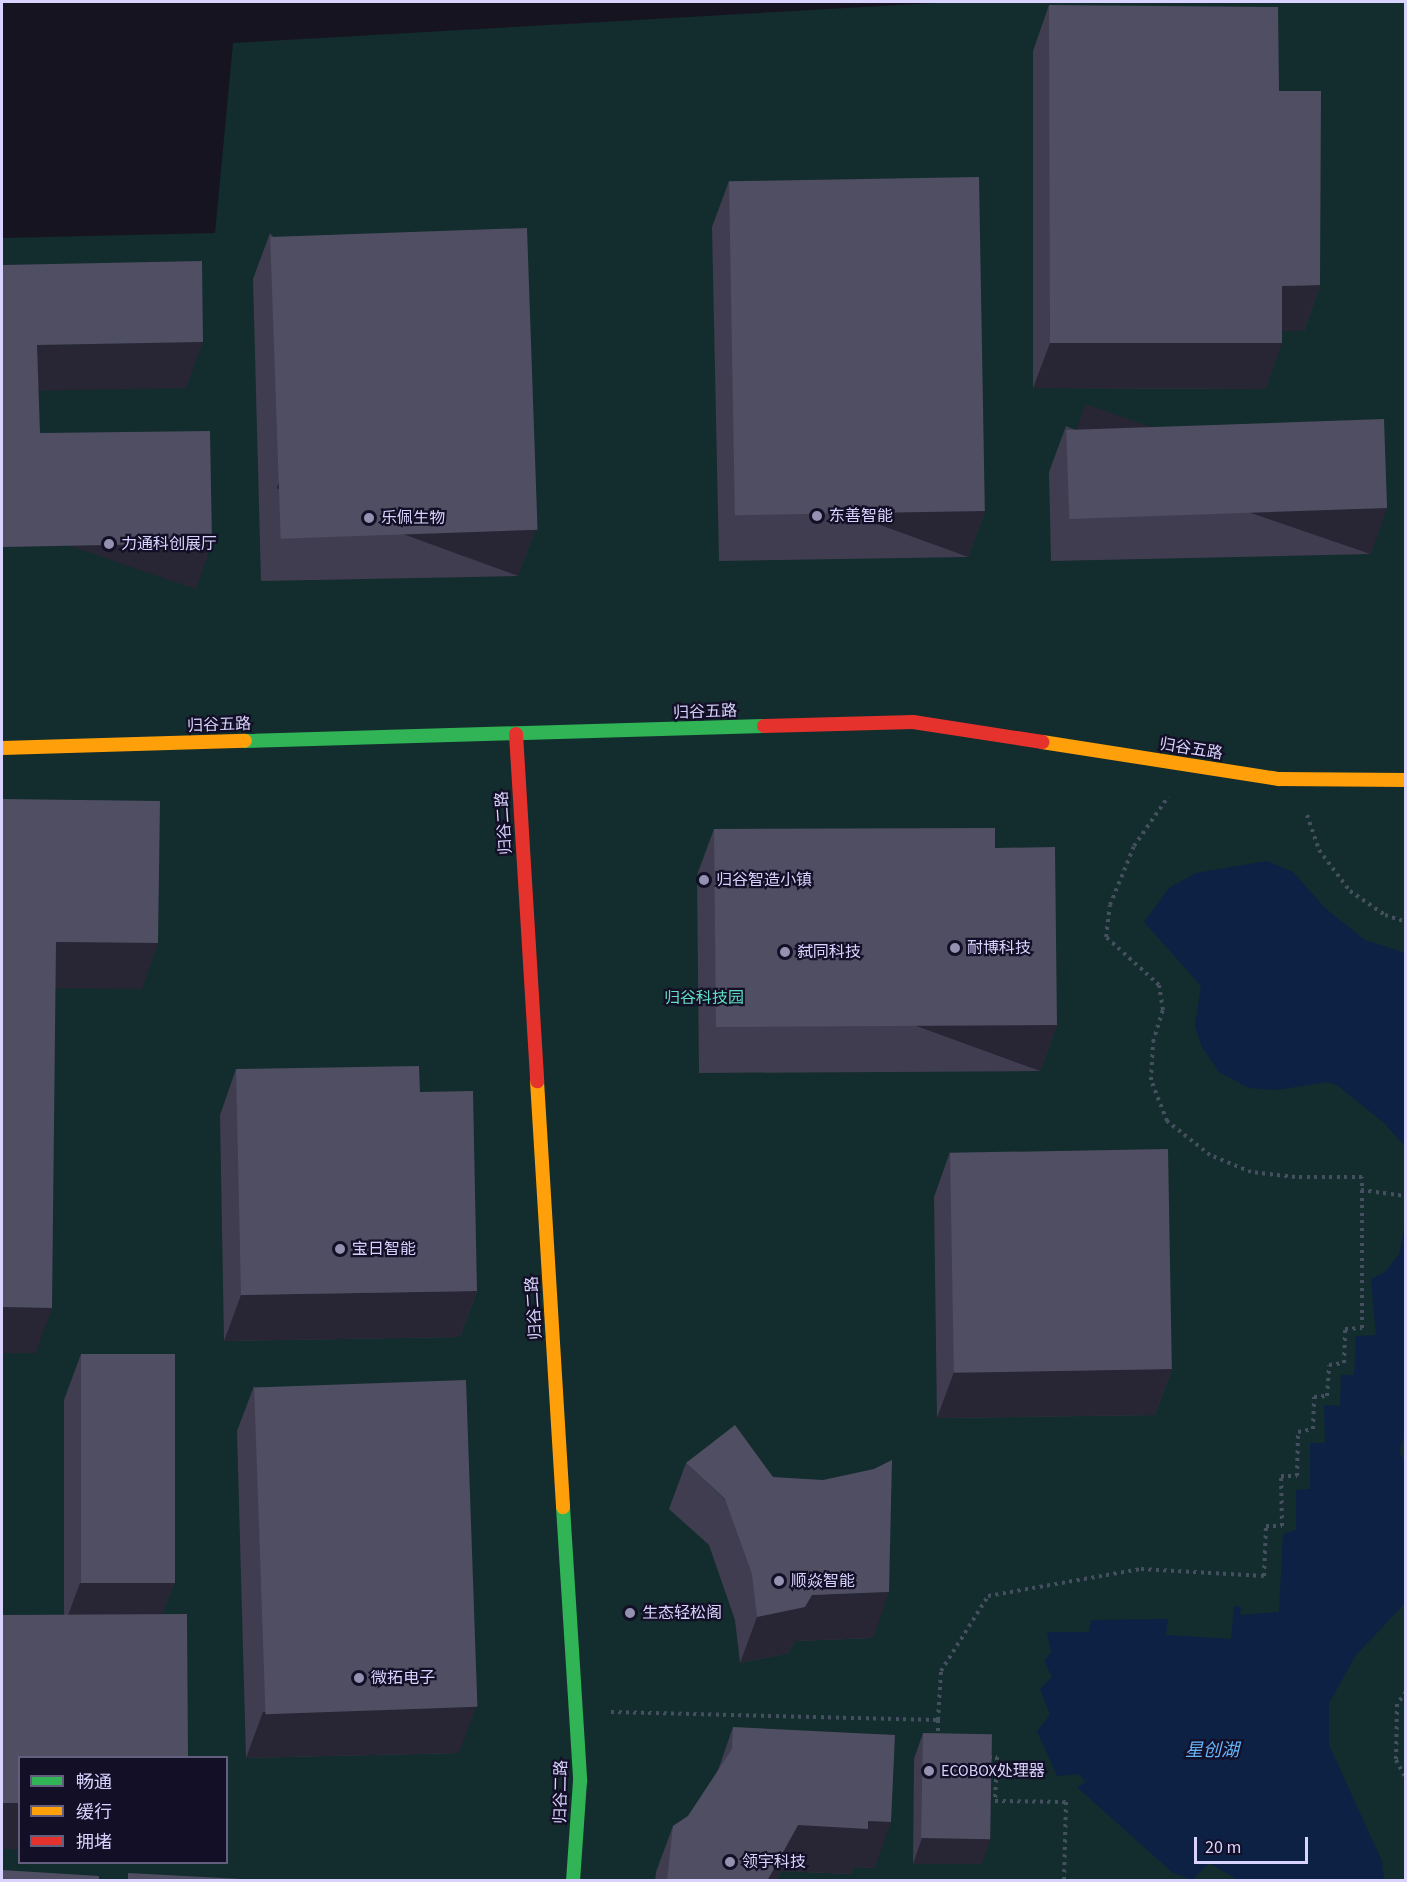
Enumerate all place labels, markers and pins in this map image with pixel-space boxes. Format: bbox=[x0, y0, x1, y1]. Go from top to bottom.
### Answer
place label: 东善智能 bbox=[829, 506, 893, 526]
place label: 乐佩生物 bbox=[381, 508, 445, 528]
marker: 东善智能 bbox=[810, 509, 824, 523]
marker: 乐佩生物 bbox=[362, 511, 376, 525]
place label: 力通科创展厅 bbox=[121, 534, 217, 554]
marker: 力通科创展厅 bbox=[102, 537, 116, 551]
place label: 归谷智造小镇 bbox=[716, 870, 812, 890]
marker: 归谷智造小镇 bbox=[697, 873, 711, 887]
place label: 耐博科技 bbox=[967, 938, 1031, 958]
marker: 耐博科技 bbox=[948, 941, 962, 955]
place label: 弑同科技 bbox=[797, 942, 861, 962]
marker: 弑同科技 bbox=[778, 945, 792, 959]
place label: 宝日智能 bbox=[352, 1239, 416, 1259]
marker: 宝日智能 bbox=[333, 1242, 347, 1256]
place label: 顺焱智能 bbox=[791, 1571, 855, 1591]
marker: 顺焱智能 bbox=[772, 1574, 786, 1588]
place label: 生态轻松阁 bbox=[642, 1603, 722, 1623]
marker: 生态轻松阁 bbox=[623, 1606, 637, 1620]
place label: 微拓电子 bbox=[371, 1668, 435, 1688]
marker: 微拓电子 bbox=[352, 1671, 366, 1685]
place label: ECOBOX处理器 bbox=[941, 1761, 1045, 1781]
marker: ECOBOX处理器 bbox=[922, 1764, 936, 1778]
place label: 领宇科技 bbox=[742, 1852, 806, 1872]
marker: 领宇科技 bbox=[723, 1855, 737, 1869]

